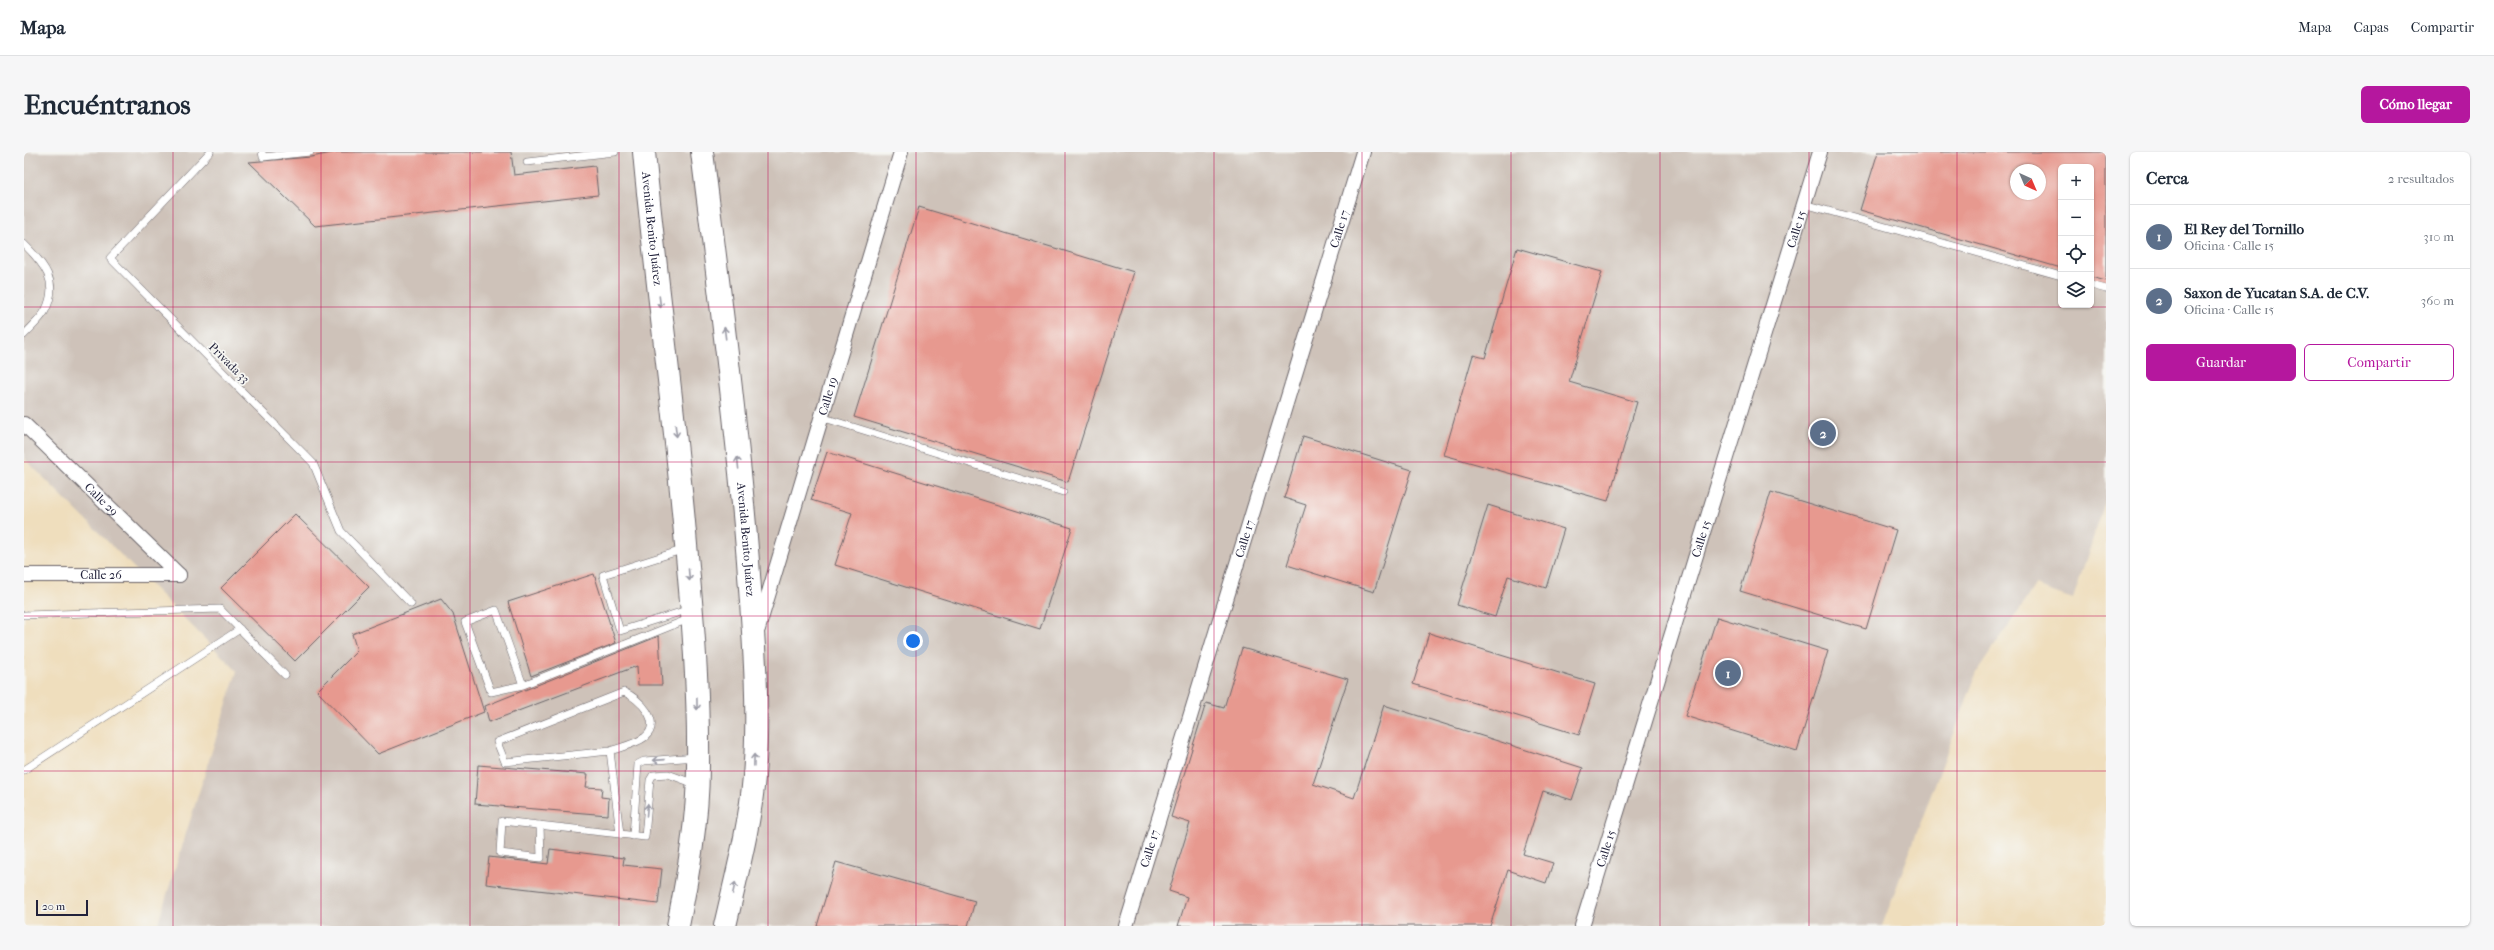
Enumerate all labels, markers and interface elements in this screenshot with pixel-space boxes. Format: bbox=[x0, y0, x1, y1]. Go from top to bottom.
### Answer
text: Mapa bbox=[20, 17, 65, 39]
text: Mapa bbox=[2298, 19, 2332, 36]
text: Capas bbox=[2354, 19, 2389, 36]
text: Compartir bbox=[2411, 19, 2474, 36]
button: Cómo llegar bbox=[2361, 86, 2470, 123]
text: Encuéntranos bbox=[24, 88, 191, 121]
north arrow bbox=[2010, 164, 2046, 200]
map controls bbox=[2058, 164, 2094, 308]
button: + bbox=[2058, 164, 2094, 200]
text: Cerca bbox=[2146, 168, 2188, 188]
street label: Avenida Benito Juárez bbox=[639, 170, 665, 287]
text: 2 resultados bbox=[2388, 171, 2454, 186]
button: − bbox=[2058, 200, 2094, 236]
street label: Calle 17 bbox=[1327, 208, 1352, 250]
street label: Calle 15 bbox=[1784, 209, 1809, 249]
text: El Rey del Tornillo bbox=[2184, 220, 2304, 238]
text: 1 bbox=[2157, 229, 2161, 244]
text: 310 m bbox=[2423, 229, 2454, 244]
button: locate bbox=[2058, 236, 2094, 272]
text: Oficina · Calle 15 bbox=[2184, 238, 2274, 253]
button: layers bbox=[2058, 272, 2094, 308]
text: Saxon de Yucatan S.A. de C.V. bbox=[2184, 284, 2369, 302]
text: 2 bbox=[2156, 293, 2162, 308]
text: 360 m bbox=[2421, 293, 2454, 308]
one-way arrow bbox=[656, 295, 663, 308]
text: Oficina · Calle 15 bbox=[2184, 302, 2274, 317]
one-way arrow bbox=[721, 327, 729, 340]
street label: Privada 33 bbox=[206, 340, 252, 386]
button: Guardar bbox=[2146, 344, 2296, 381]
button: Compartir bbox=[2304, 344, 2454, 381]
street label: Calle 19 bbox=[815, 375, 840, 417]
pin: 2 bbox=[1810, 418, 1836, 448]
one-way arrow bbox=[672, 424, 680, 437]
one-way arrow bbox=[735, 457, 742, 470]
street label: Calle 29 bbox=[82, 480, 121, 519]
street label: Avenida Benito Juárez bbox=[734, 481, 758, 598]
street label: Calle 17 bbox=[1232, 518, 1257, 559]
street label: Calle 15 bbox=[1689, 519, 1713, 559]
street label: Calle 26 bbox=[80, 568, 122, 582]
one-way arrow bbox=[685, 568, 693, 581]
your location bbox=[903, 631, 923, 651]
pin: 1 bbox=[1715, 658, 1741, 688]
one-way arrow bbox=[693, 697, 701, 710]
one-way arrow bbox=[751, 754, 758, 767]
one-way arrow bbox=[653, 757, 666, 764]
one-way arrow bbox=[644, 804, 651, 817]
street label: Calle 17 bbox=[1137, 828, 1162, 869]
street label: Calle 15 bbox=[1594, 828, 1618, 869]
one-way arrow bbox=[730, 882, 738, 895]
scale bar bbox=[36, 898, 88, 917]
text: 20 m bbox=[42, 900, 65, 913]

